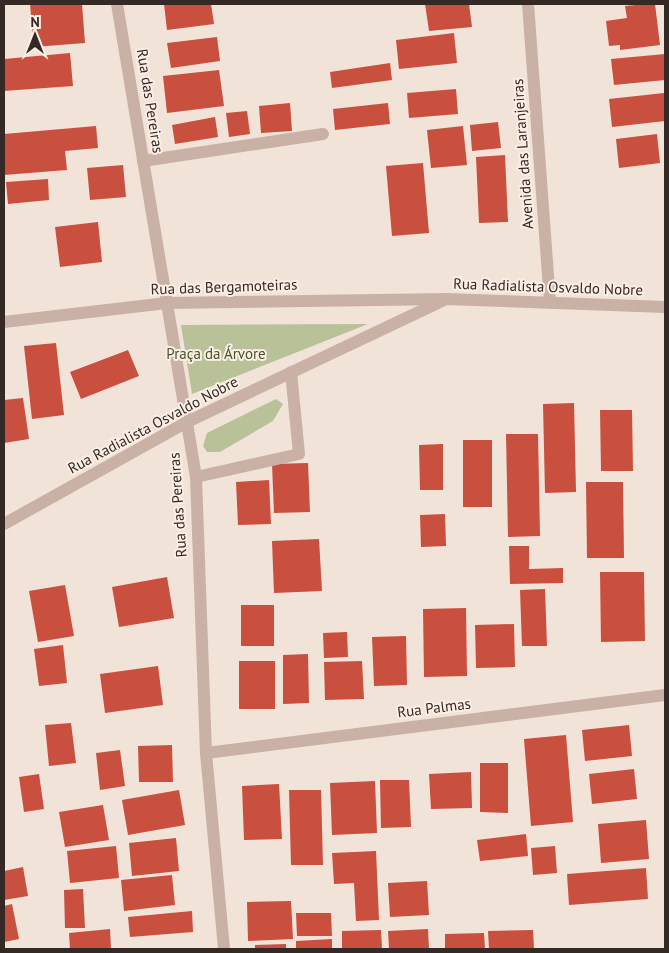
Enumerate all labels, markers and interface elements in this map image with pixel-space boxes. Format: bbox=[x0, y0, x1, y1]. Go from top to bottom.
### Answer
north arrow bbox=[10, 10, 60, 60]
text: N bbox=[30, 13, 40, 31]
street label: Rua das Pereiras bbox=[133, 47, 168, 154]
street label: Avenida das Laranjeiras bbox=[508, 78, 537, 230]
street label: Rua das Bergamoteiras bbox=[150, 274, 298, 299]
street label: Rua Radialista Osvaldo Nobre bbox=[453, 274, 643, 299]
park label: Praça da Árvore bbox=[166, 344, 266, 363]
street label: Rua Radialista Osvaldo Nobre bbox=[64, 372, 241, 478]
street label: Rua das Pereiras bbox=[164, 452, 191, 558]
street label: Rua Palmas bbox=[396, 694, 472, 721]

